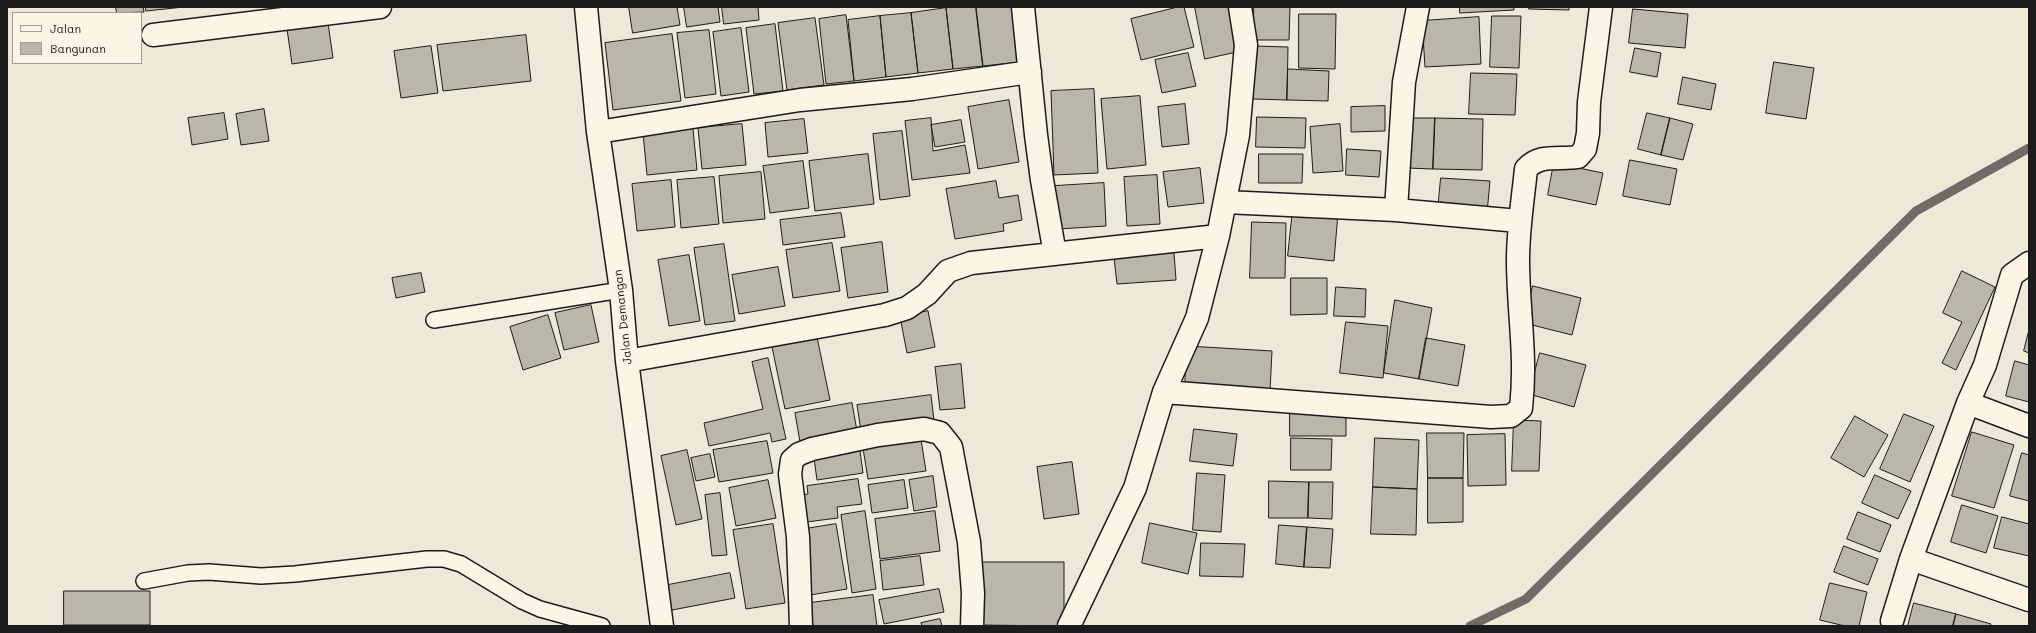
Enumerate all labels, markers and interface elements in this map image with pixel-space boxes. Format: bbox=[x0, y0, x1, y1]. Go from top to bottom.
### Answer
legend bbox=[12, 12, 142, 64]
text: Jalan bbox=[50, 20, 81, 36]
text: Bangunan bbox=[50, 40, 106, 56]
street label: Jalan Demangan bbox=[611, 269, 635, 365]

